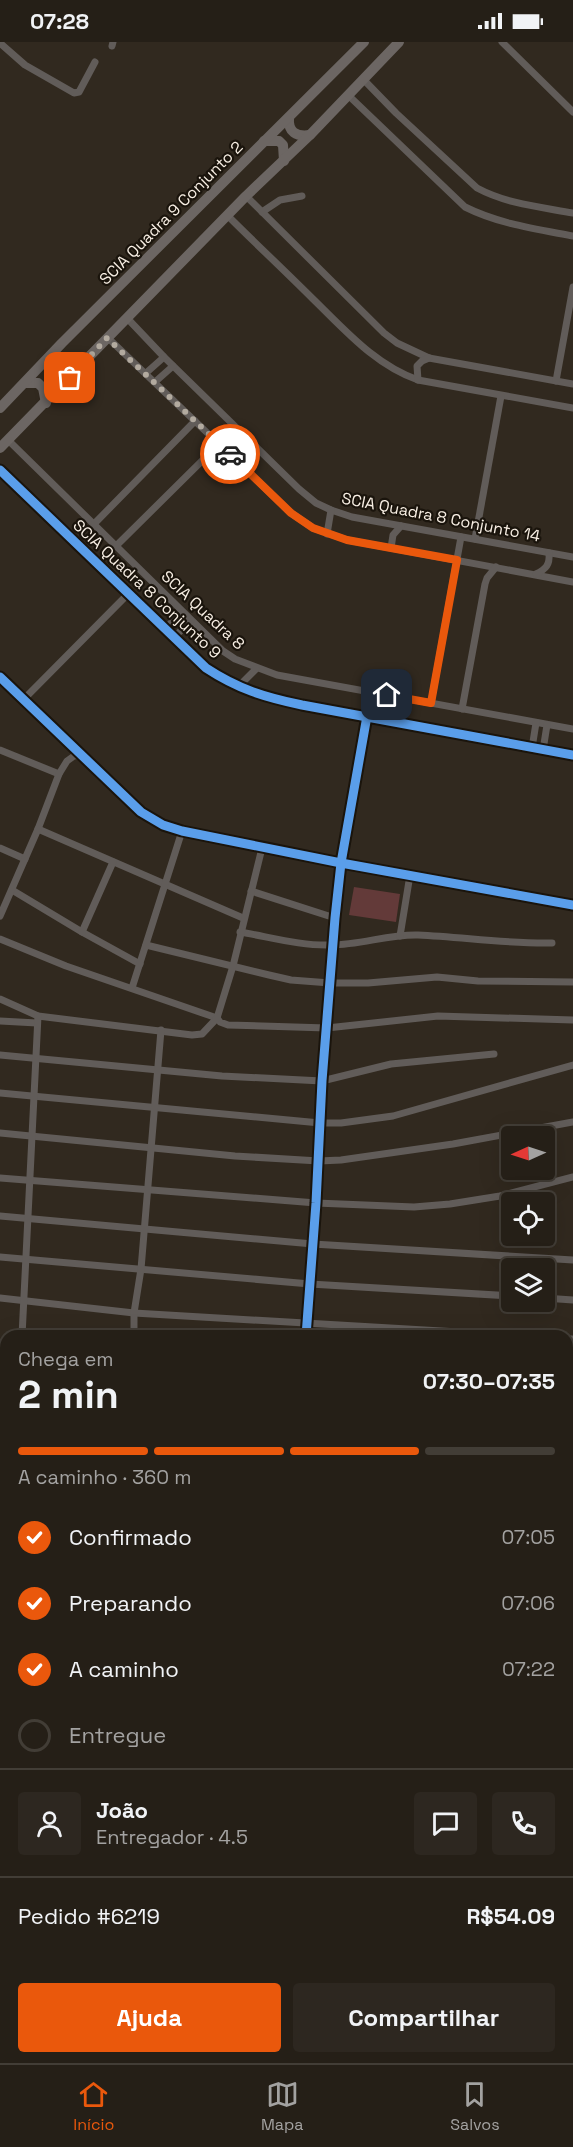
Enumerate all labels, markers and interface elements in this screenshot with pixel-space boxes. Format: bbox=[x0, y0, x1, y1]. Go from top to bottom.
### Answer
text: 07:28 bbox=[30, 7, 89, 35]
street label: SCIA Quadra 9 Conjunto 2 bbox=[95, 137, 247, 289]
pin bbox=[44, 352, 95, 403]
icon: bag bbox=[53, 361, 86, 394]
courier bbox=[200, 424, 260, 484]
icon: car bbox=[214, 438, 247, 471]
street label: SCIA Quadra 8 Conjunto 14 bbox=[340, 487, 542, 547]
street label: SCIA Quadra 8 Conjunto 9 bbox=[69, 515, 225, 663]
street label: SCIA Quadra 8 bbox=[157, 566, 249, 654]
pin bbox=[361, 669, 412, 720]
icon: home bbox=[370, 678, 403, 711]
north arrow bbox=[501, 1126, 555, 1180]
map controls bbox=[501, 1126, 555, 1312]
button: locate bbox=[501, 1192, 555, 1246]
button: layers bbox=[501, 1258, 555, 1312]
text: Chega em bbox=[18, 1346, 113, 1372]
text: 07:30–07:35 bbox=[423, 1367, 555, 1395]
text: 2 min bbox=[18, 1370, 119, 1419]
text: A caminho · 360 m bbox=[18, 1464, 191, 1490]
icon: check bbox=[18, 1521, 51, 1554]
text: Confirmado bbox=[69, 1523, 192, 1551]
text: 07:05 bbox=[501, 1524, 555, 1550]
icon: check bbox=[18, 1587, 51, 1620]
text: Preparando bbox=[69, 1589, 192, 1617]
text: 07:06 bbox=[501, 1590, 555, 1616]
icon: check bbox=[18, 1653, 51, 1686]
text: A caminho bbox=[69, 1655, 179, 1683]
text: 07:22 bbox=[502, 1656, 555, 1682]
text: Entregue bbox=[69, 1721, 166, 1749]
button: person bbox=[18, 1792, 81, 1855]
button: chat bbox=[414, 1792, 477, 1855]
button: phone bbox=[492, 1792, 555, 1855]
text: João bbox=[96, 1796, 148, 1824]
text: Entregador · 4.5 bbox=[96, 1824, 248, 1850]
text: Pedido #6219 bbox=[18, 1902, 160, 1930]
text: R$54.09 bbox=[466, 1902, 555, 1930]
button: Ajuda bbox=[18, 1983, 281, 2052]
button: Compartilhar bbox=[293, 1983, 555, 2052]
tab: Início bbox=[73, 2078, 114, 2135]
tab: Mapa bbox=[261, 2078, 304, 2135]
tab: Salvos bbox=[450, 2078, 500, 2135]

